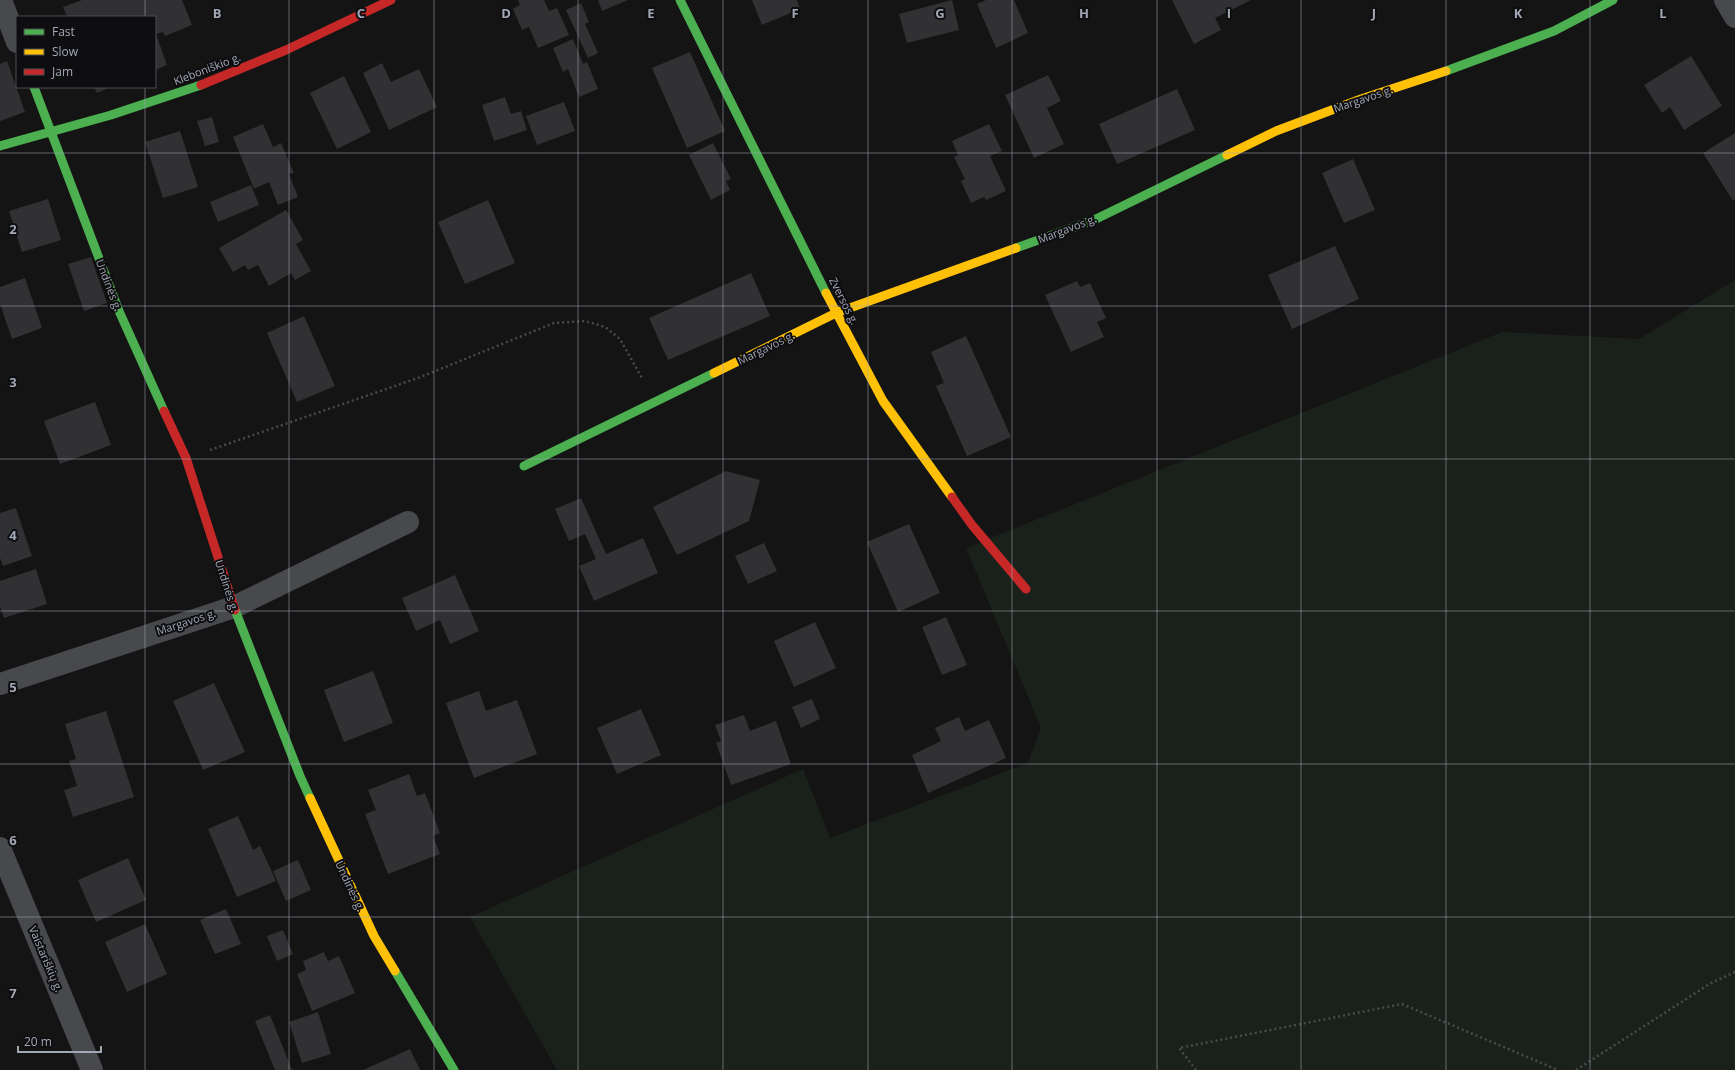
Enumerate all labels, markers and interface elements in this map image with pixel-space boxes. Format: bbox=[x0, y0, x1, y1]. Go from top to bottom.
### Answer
text: B bbox=[213, 4, 222, 22]
text: C bbox=[357, 4, 365, 22]
text: D bbox=[501, 4, 511, 22]
text: E bbox=[647, 4, 655, 22]
text: F bbox=[791, 4, 799, 22]
text: G bbox=[935, 4, 945, 22]
text: H bbox=[1079, 4, 1089, 22]
text: I bbox=[1227, 4, 1231, 22]
text: J bbox=[1371, 4, 1376, 22]
text: K bbox=[1514, 4, 1523, 22]
text: L bbox=[1659, 4, 1667, 22]
legend bbox=[16, 16, 156, 88]
text: Fast bbox=[52, 23, 75, 40]
text: Slow bbox=[52, 43, 79, 60]
street label: Kleboniškio g. bbox=[171, 49, 243, 88]
text: Jam bbox=[51, 63, 73, 80]
street label: Margavos g. bbox=[1331, 81, 1395, 116]
street label: Margavos g. bbox=[1035, 210, 1098, 247]
text: 2 bbox=[9, 220, 17, 238]
street label: Undinės g. bbox=[93, 257, 126, 313]
street label: Zversos g. bbox=[826, 275, 863, 327]
street label: Margavos g. bbox=[735, 327, 797, 368]
text: 3 bbox=[9, 373, 17, 391]
text: 4 bbox=[9, 526, 17, 544]
street label: Undinės g. bbox=[212, 558, 243, 614]
street label: Margavos g. bbox=[154, 605, 218, 638]
text: 5 bbox=[9, 678, 17, 696]
text: 6 bbox=[9, 831, 17, 849]
street label: Undinės g. bbox=[332, 858, 369, 914]
street label: Vaistariškių g. bbox=[26, 924, 67, 994]
text: 7 bbox=[9, 984, 17, 1002]
scale bar bbox=[18, 1028, 101, 1054]
text: 20 m bbox=[24, 1033, 52, 1050]

